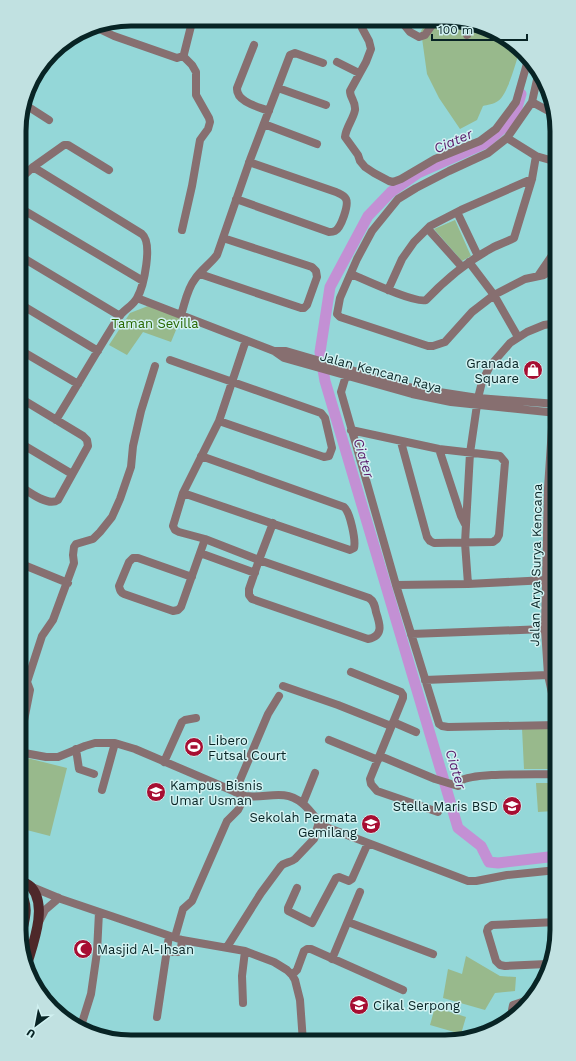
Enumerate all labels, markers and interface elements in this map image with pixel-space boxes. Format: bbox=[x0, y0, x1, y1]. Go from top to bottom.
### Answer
scale bar bbox=[432, 16, 527, 42]
text: 100 m bbox=[438, 23, 473, 37]
water label: Ciater bbox=[431, 125, 475, 157]
park label: Taman Sevilla bbox=[111, 316, 199, 331]
street label: Jalan Kencana Raya bbox=[318, 349, 444, 396]
place label: Granada Square bbox=[466, 356, 520, 386]
shop icon: Granada Square bbox=[522, 359, 544, 381]
water label: Ciater bbox=[350, 436, 378, 480]
street label: Jalan Arya Surya Kencana bbox=[527, 483, 545, 647]
place label: Libero Futsal Court bbox=[208, 733, 287, 763]
sports icon: Libero Futsal Court bbox=[183, 736, 205, 758]
water label: Ciater bbox=[442, 747, 470, 791]
place label: Kampus Bisnis Umar Usman bbox=[170, 778, 263, 808]
school or university icon: Kampus Bisnis Umar Usman bbox=[145, 781, 167, 803]
school or university icon: Stella Maris BSD bbox=[501, 795, 523, 817]
place label: Stella Maris BSD bbox=[393, 799, 498, 814]
place label: Sekolah Permata Gemilang bbox=[250, 810, 358, 840]
school or university icon: Sekolah Permata Gemilang bbox=[360, 813, 382, 835]
mosque icon: Masjid Al-Ihsan bbox=[72, 938, 94, 960]
place label: Masjid Al-Ihsan bbox=[97, 942, 194, 957]
school or university icon: Cikal Serpong bbox=[348, 994, 370, 1016]
place label: Cikal Serpong bbox=[373, 998, 460, 1013]
north arrow bbox=[16, 1005, 56, 1045]
text: U bbox=[24, 1025, 38, 1041]

